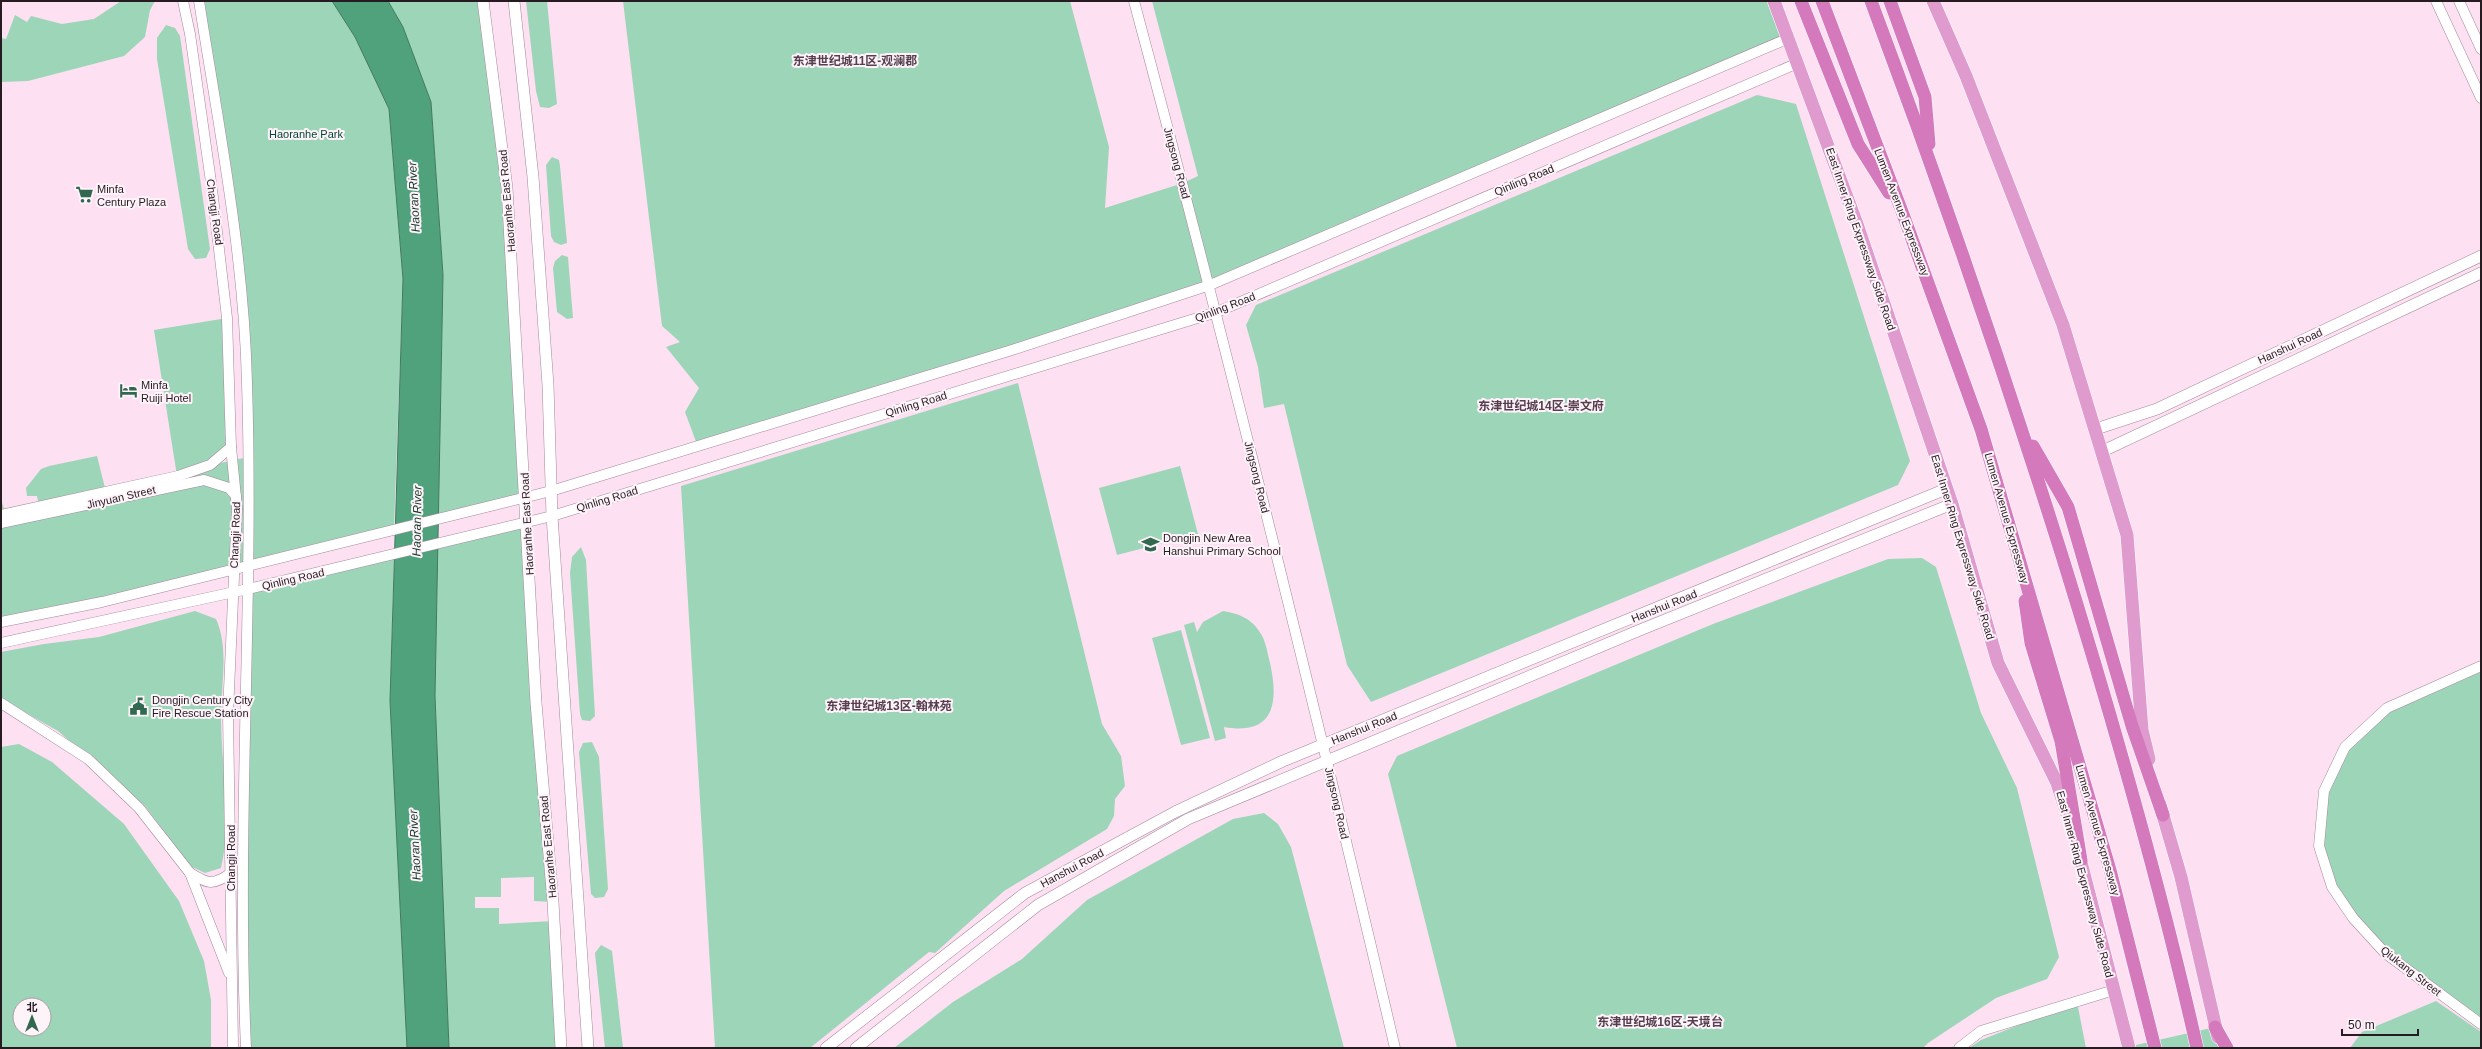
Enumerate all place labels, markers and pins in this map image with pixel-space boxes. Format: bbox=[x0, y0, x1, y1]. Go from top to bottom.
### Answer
place label: Minfa Century Plaza bbox=[97, 183, 167, 208]
supermarket icon: Minfa Century Plaza bbox=[74, 185, 94, 205]
place label: Minfa Ruiji Hotel bbox=[141, 379, 191, 404]
hotel icon: Minfa Ruiji Hotel bbox=[118, 381, 138, 401]
place label: Dongjin New Area Hanshui Primary School bbox=[1163, 532, 1281, 557]
school or university icon: Dongjin New Area Hanshui Primary School bbox=[1140, 534, 1160, 554]
place label: Dongjin Century City Fire Rescue Station bbox=[152, 694, 253, 719]
public building icon: Dongjin Century City Fire Rescue Station bbox=[129, 696, 149, 716]

